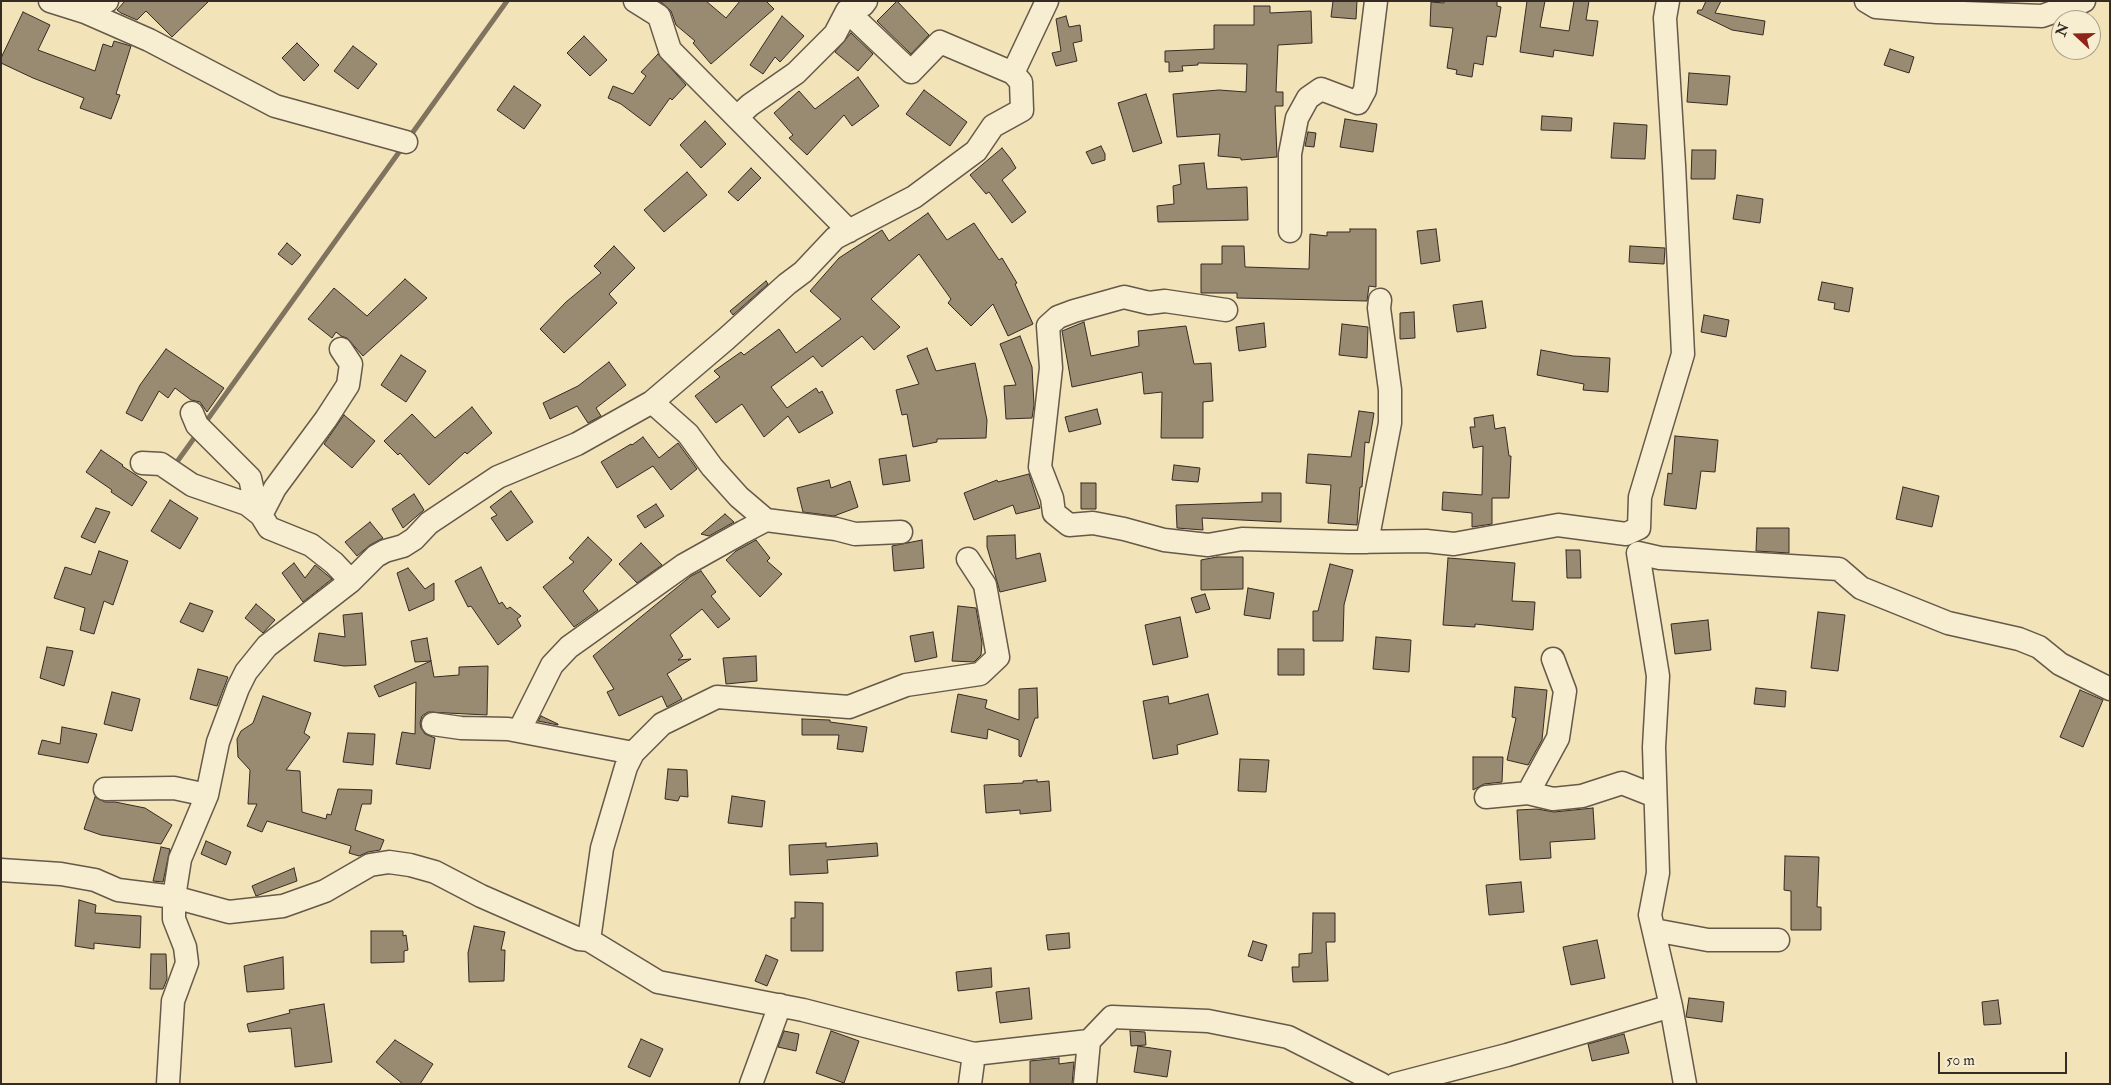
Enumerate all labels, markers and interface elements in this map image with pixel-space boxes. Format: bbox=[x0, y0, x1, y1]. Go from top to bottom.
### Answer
north arrow bbox=[2051, 10, 2101, 60]
text: N bbox=[2052, 21, 2073, 39]
scale bar bbox=[1941, 1042, 2070, 1074]
text: 50 m bbox=[1946, 1051, 1975, 1070]

